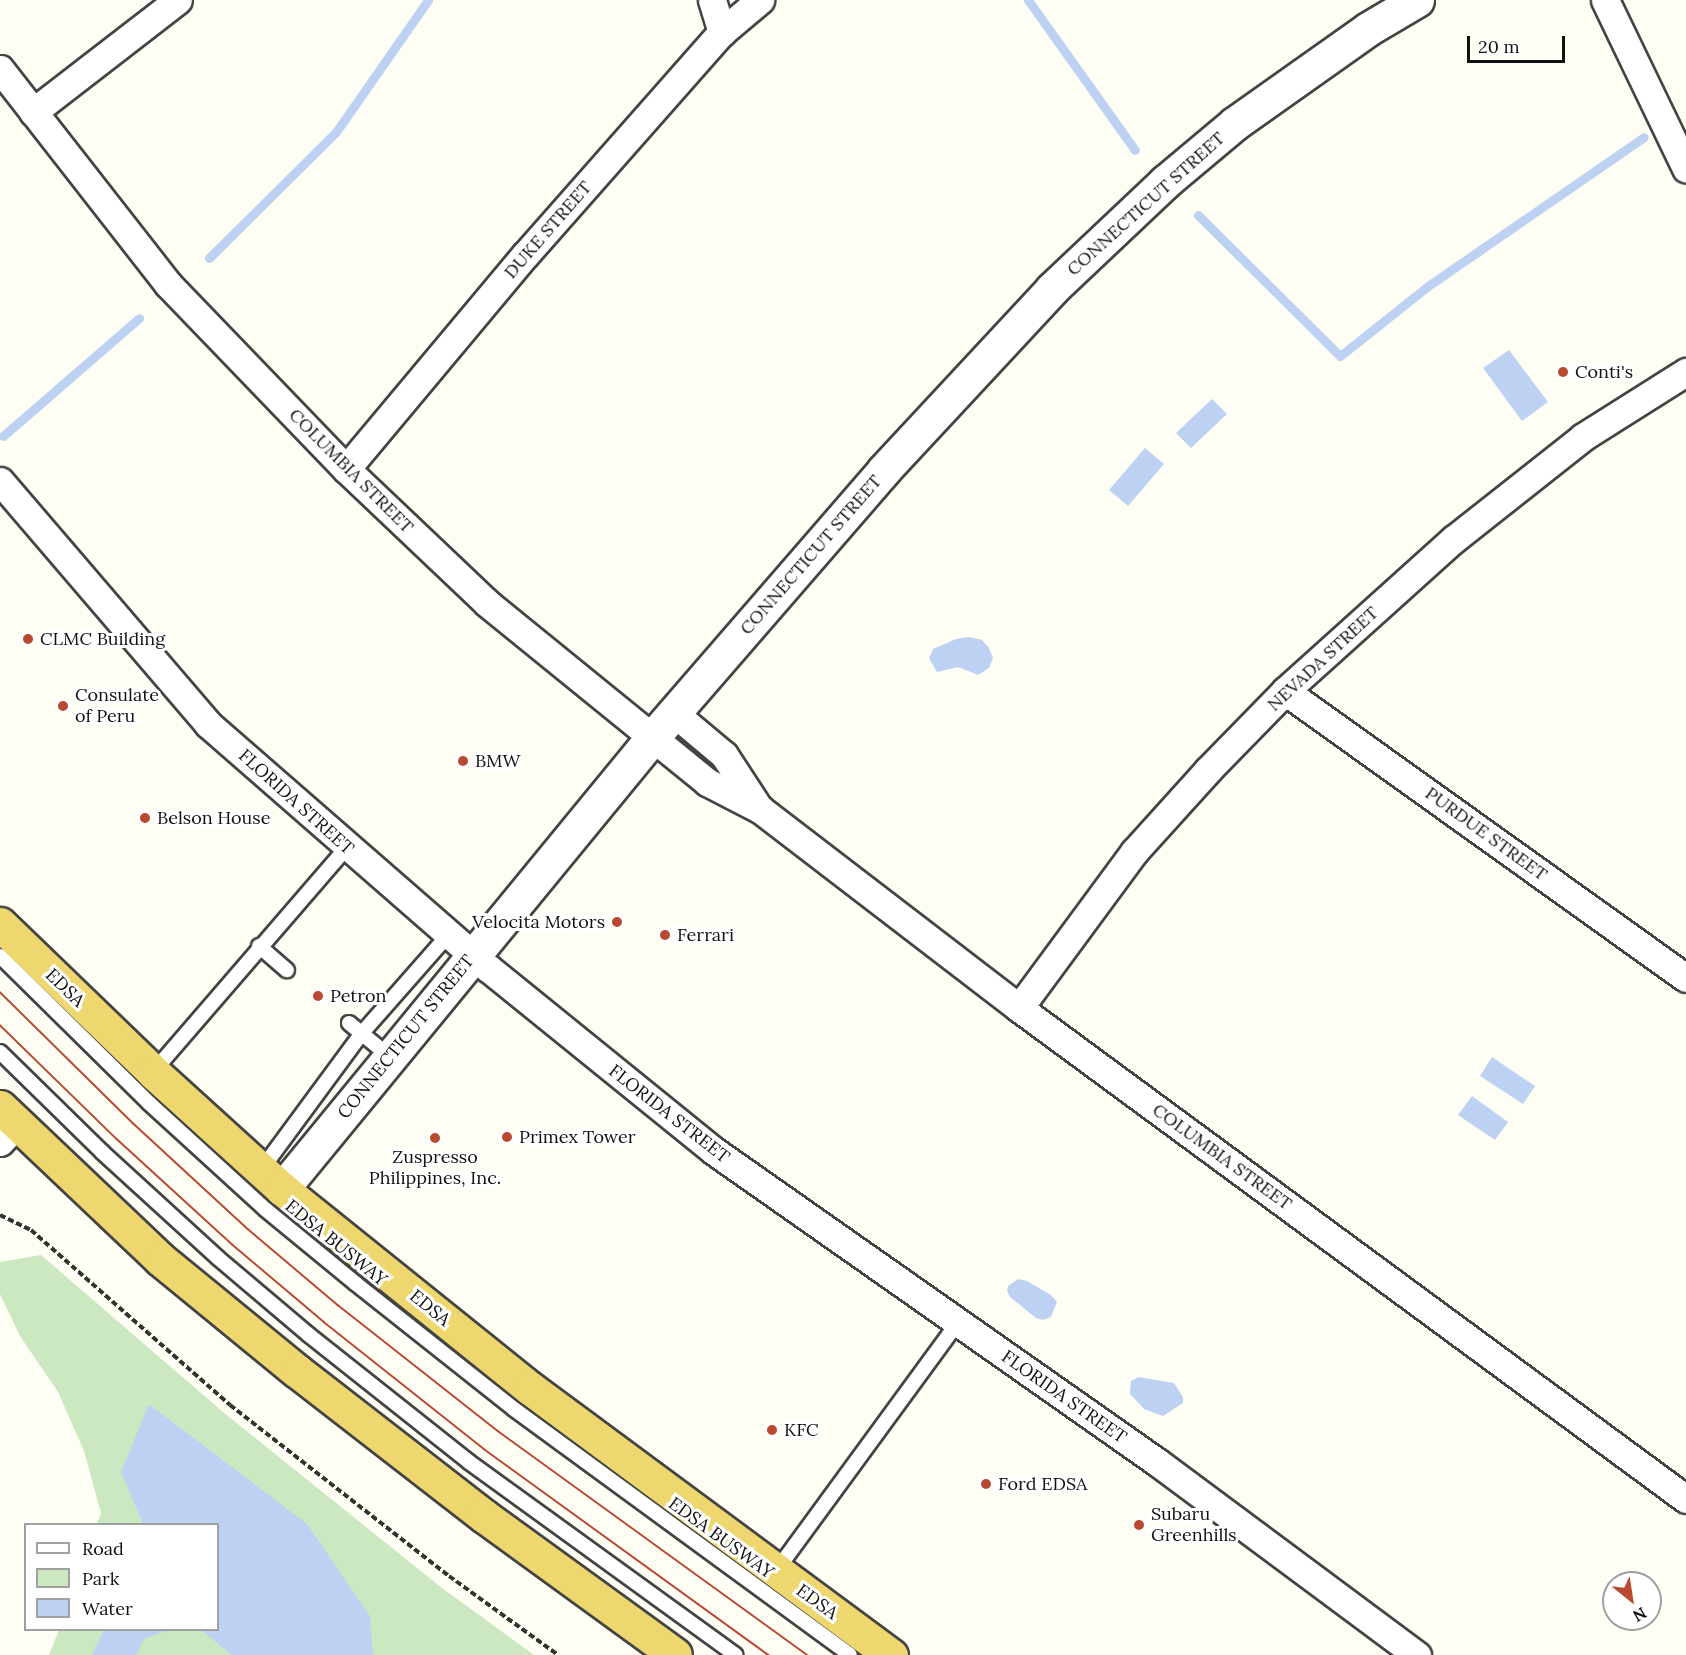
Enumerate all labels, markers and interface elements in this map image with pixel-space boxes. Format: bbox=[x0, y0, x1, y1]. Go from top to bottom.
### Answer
scale bar bbox=[1470, 24, 1568, 62]
text: 20 m bbox=[1478, 35, 1520, 58]
street label: CONNECTICUT STREET bbox=[1063, 128, 1229, 280]
street label: DUKE STREET bbox=[500, 177, 596, 283]
place label: Conti's bbox=[1575, 361, 1633, 383]
marker: Conti's bbox=[1556, 365, 1570, 379]
street label: COLUMBIA STREET bbox=[284, 404, 418, 538]
street label: CONNECTICUT STREET bbox=[736, 471, 886, 639]
street label: NEVADA STREET bbox=[1263, 602, 1383, 716]
place label: CLMC Building bbox=[40, 628, 165, 650]
marker: CLMC Building bbox=[21, 632, 35, 646]
place label: Consulate of Peru bbox=[75, 685, 159, 728]
marker: Consulate of Peru bbox=[56, 699, 70, 713]
street label: FLORIDA STREET bbox=[234, 745, 358, 859]
place label: BMW bbox=[475, 750, 520, 772]
marker: BMW bbox=[456, 754, 470, 768]
street label: PURDUE STREET bbox=[1421, 783, 1551, 885]
place label: Belson House bbox=[157, 807, 270, 829]
marker: Belson House bbox=[138, 811, 152, 825]
place label: Velocita Motors bbox=[472, 911, 605, 933]
marker: Velocita Motors bbox=[610, 915, 624, 929]
place label: Ferrari bbox=[677, 924, 734, 946]
marker: Ferrari bbox=[658, 928, 672, 942]
street label: CONNECTICUT STREET bbox=[333, 951, 479, 1123]
street label: EDSA bbox=[41, 964, 89, 1012]
place label: Petron bbox=[330, 985, 386, 1007]
marker: Petron bbox=[311, 989, 325, 1003]
street label: FLORIDA STREET bbox=[604, 1060, 734, 1168]
street label: COLUMBIA STREET bbox=[1148, 1099, 1296, 1215]
place label: Primex Tower bbox=[519, 1126, 636, 1148]
marker: Primex Tower bbox=[500, 1130, 514, 1144]
marker: Zuspresso Philippines, Inc. bbox=[428, 1131, 442, 1145]
place label: Zuspresso Philippines, Inc. bbox=[369, 1147, 501, 1190]
street label: EDSA BUSWAY bbox=[281, 1195, 391, 1291]
street label: EDSA bbox=[405, 1285, 455, 1331]
street label: FLORIDA STREET bbox=[997, 1346, 1131, 1448]
place label: KFC bbox=[784, 1419, 819, 1441]
marker: KFC bbox=[765, 1423, 779, 1437]
place label: Ford EDSA bbox=[998, 1473, 1087, 1495]
marker: Ford EDSA bbox=[979, 1477, 993, 1491]
street label: EDSA BUSWAY bbox=[664, 1493, 778, 1583]
place label: Subaru Greenhills bbox=[1151, 1504, 1237, 1546]
marker: Subaru Greenhills bbox=[1132, 1518, 1146, 1532]
legend bbox=[24, 1523, 219, 1631]
text: Road bbox=[82, 1537, 124, 1560]
text: Park bbox=[82, 1567, 119, 1590]
north arrow bbox=[1602, 1571, 1662, 1631]
street label: EDSA bbox=[792, 1580, 842, 1624]
text: Water bbox=[82, 1597, 133, 1620]
text: N bbox=[1630, 1603, 1650, 1627]

